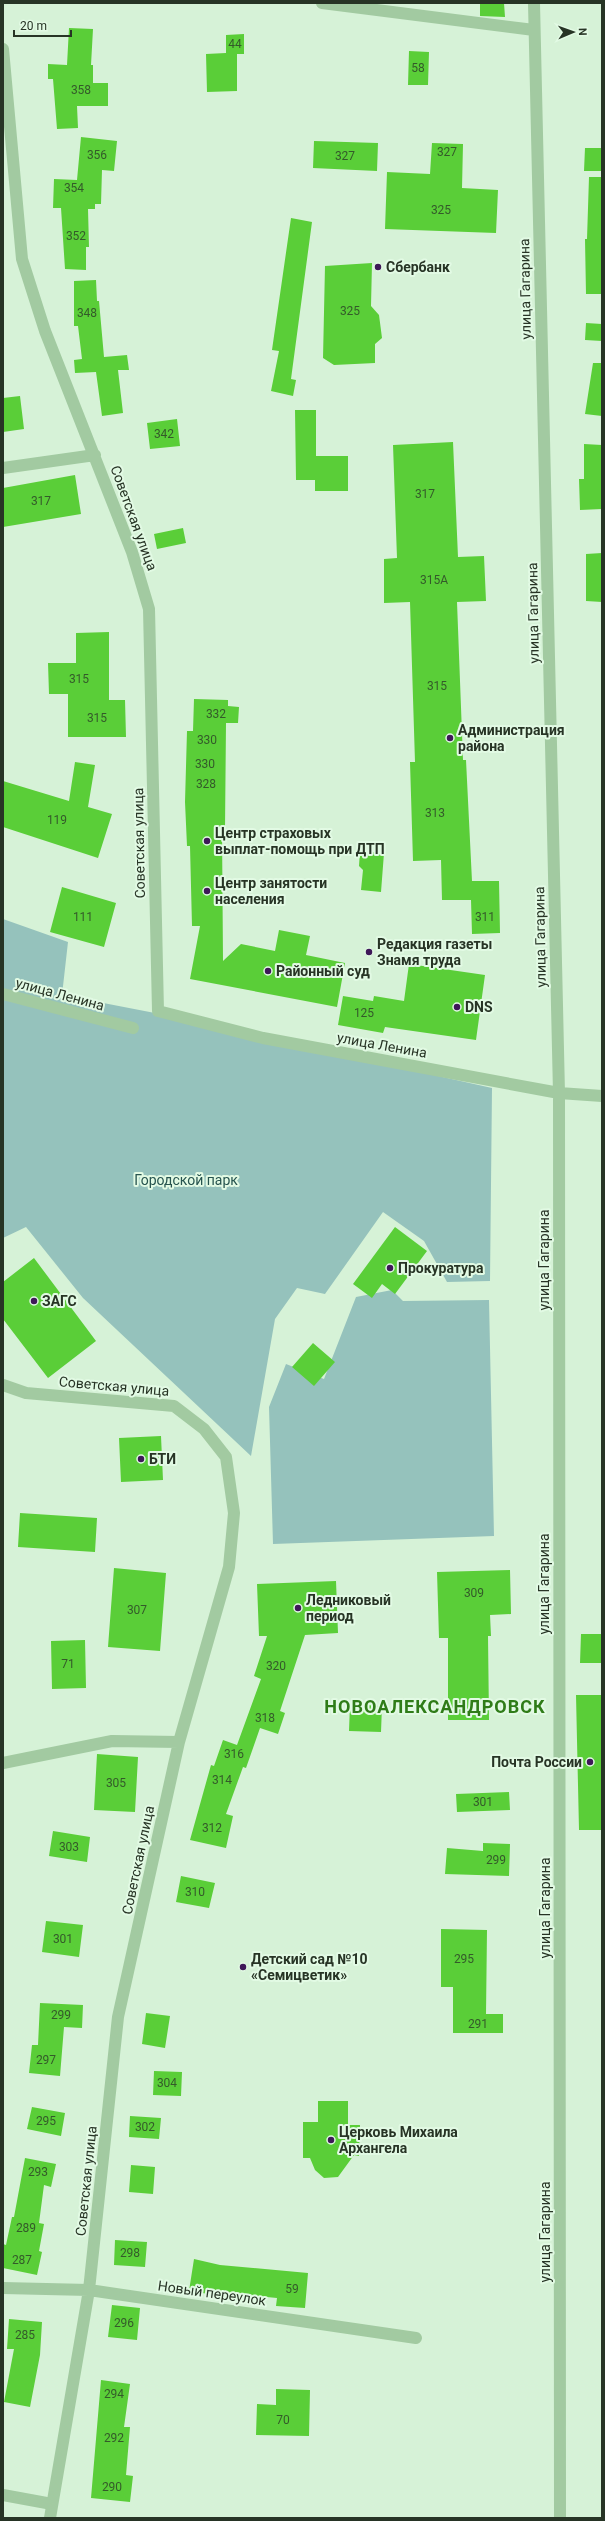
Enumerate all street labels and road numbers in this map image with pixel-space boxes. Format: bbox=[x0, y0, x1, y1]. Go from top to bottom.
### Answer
street label: улица Гагарина bbox=[516, 238, 534, 340]
street label: Советская улица bbox=[108, 463, 160, 573]
street label: улица Гагарина bbox=[524, 562, 542, 664]
street label: Советская улица bbox=[130, 787, 148, 899]
street label: улица Гагарина bbox=[531, 886, 549, 988]
street label: улица Ленина bbox=[14, 974, 106, 1014]
street label: улица Ленина bbox=[336, 1029, 428, 1061]
street label: улица Гагарина bbox=[536, 1210, 552, 1310]
street label: Советская улица bbox=[58, 1373, 170, 1399]
street label: улица Гагарина bbox=[536, 1534, 552, 1634]
street label: Советская улица bbox=[119, 1804, 157, 1916]
street label: улица Гагарина bbox=[537, 1858, 553, 1958]
street label: Советская улица bbox=[72, 2125, 100, 2237]
street label: улица Гагарина bbox=[537, 2182, 553, 2282]
street label: Новый переулок bbox=[157, 2277, 268, 2309]

